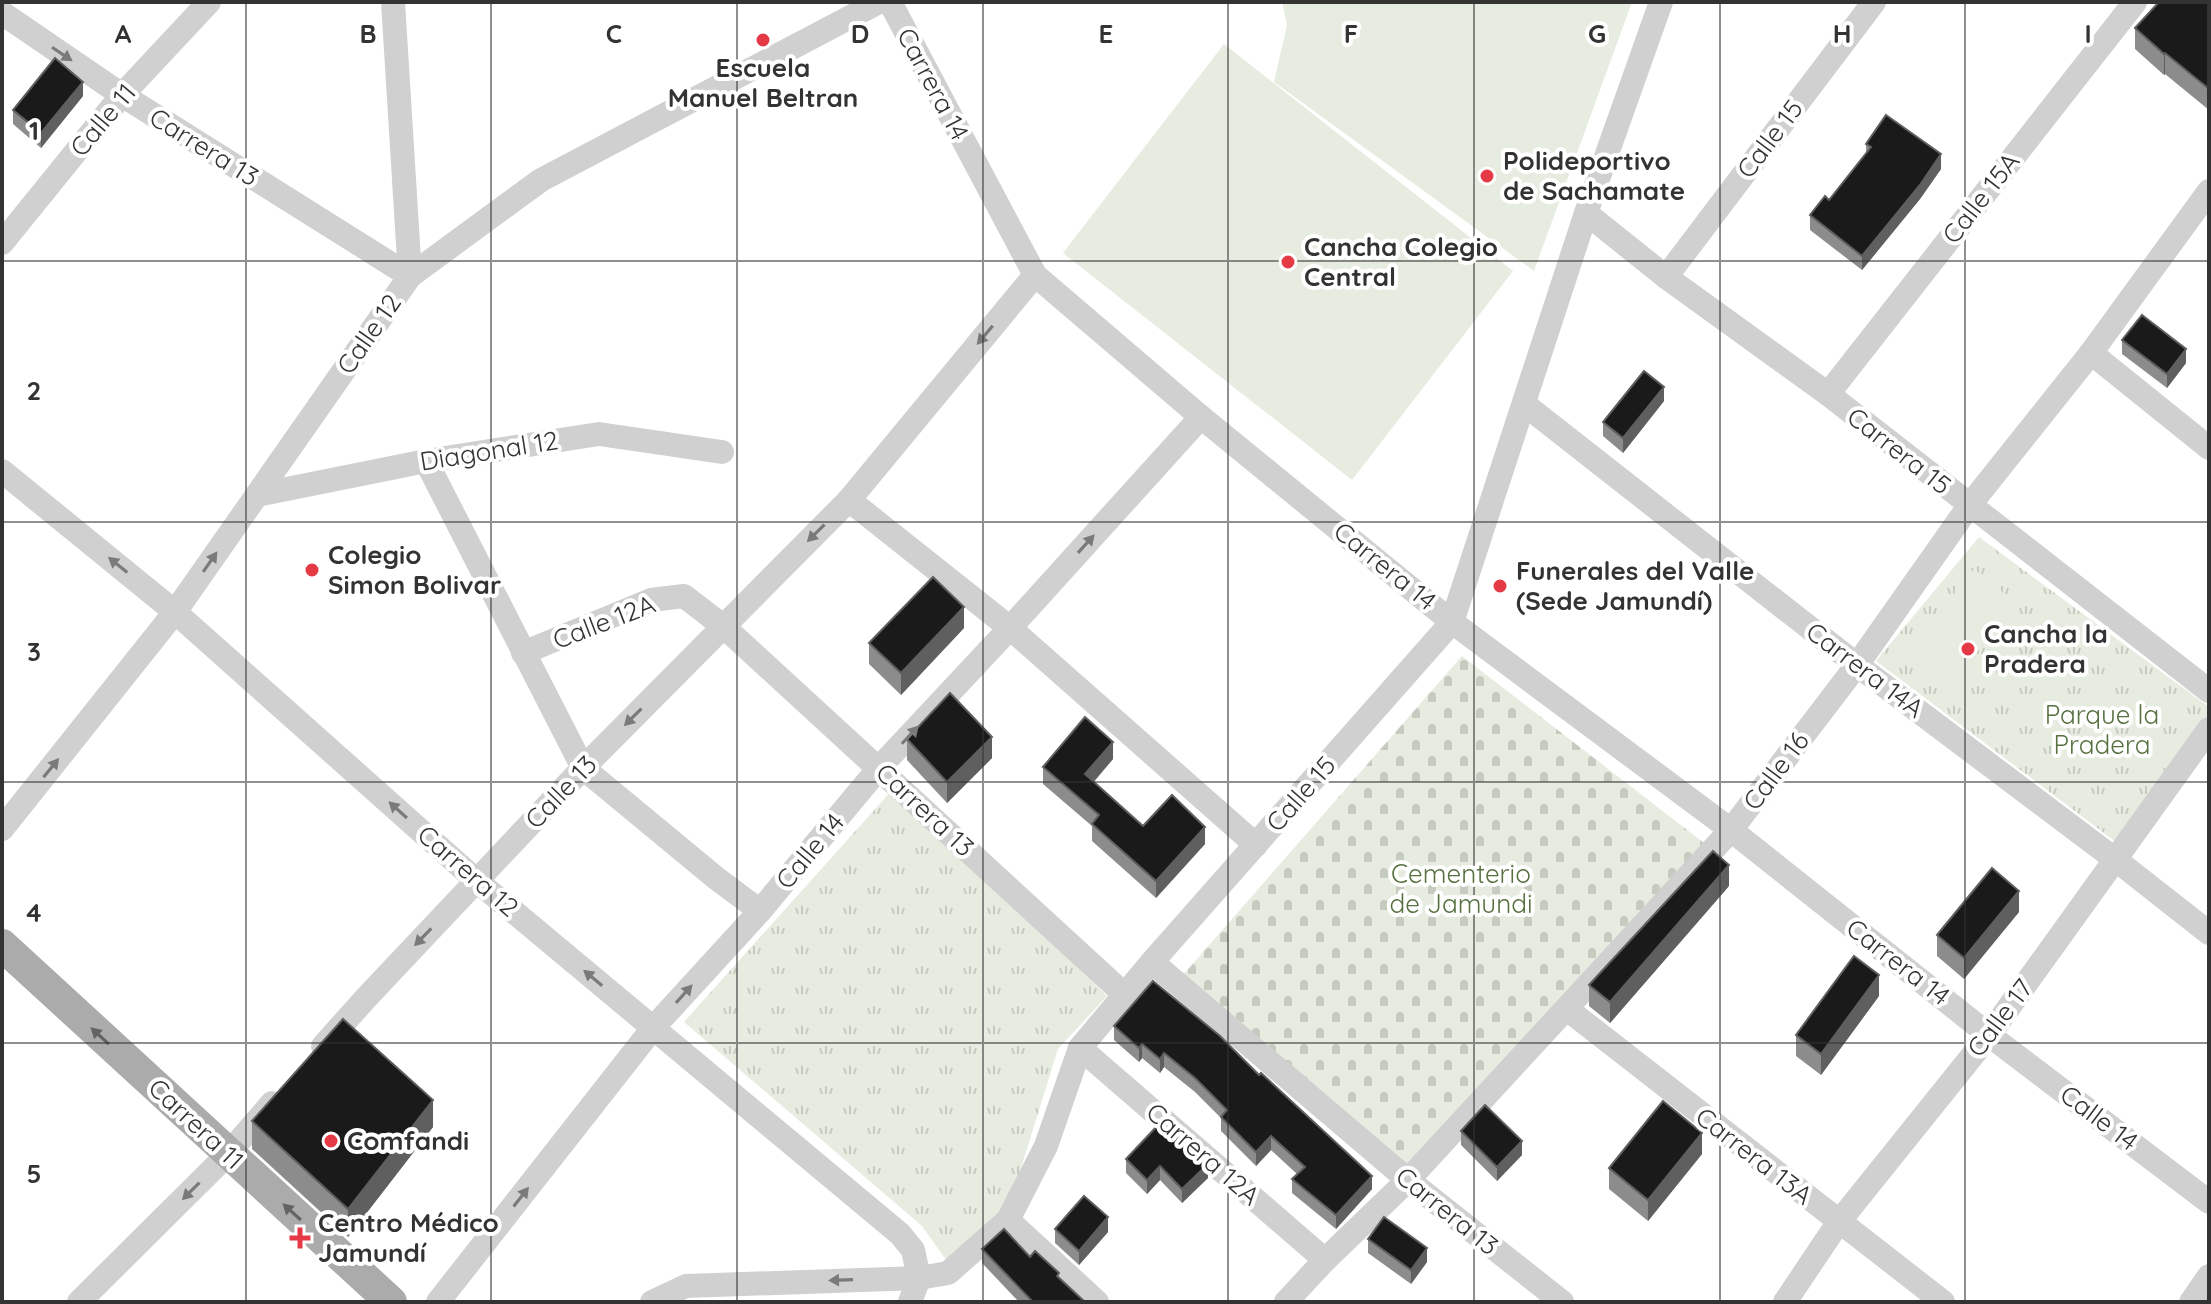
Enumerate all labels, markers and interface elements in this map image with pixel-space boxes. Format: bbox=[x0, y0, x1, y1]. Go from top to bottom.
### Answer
text: A bbox=[115, 17, 132, 50]
text: B bbox=[359, 17, 377, 50]
text: C bbox=[606, 17, 622, 50]
text: D bbox=[851, 17, 869, 50]
text: E bbox=[1099, 17, 1113, 50]
text: F bbox=[1344, 17, 1358, 50]
text: G bbox=[1588, 17, 1606, 50]
text: H bbox=[1833, 17, 1851, 50]
text: I bbox=[2084, 17, 2092, 50]
street label: Carrera 14 bbox=[890, 22, 977, 146]
marker: Escuela Manuel Beltran bbox=[754, 31, 772, 49]
one-way arrow bbox=[52, 46, 73, 61]
place label: Escuela Manuel Beltran bbox=[668, 51, 858, 114]
street label: Calle 11 bbox=[63, 76, 143, 163]
street label: Calle 15 bbox=[1729, 93, 1810, 185]
street label: Carrera 13 bbox=[144, 100, 265, 193]
text: 1 bbox=[29, 114, 39, 147]
place label: Polideportivo de Sachamate bbox=[1503, 144, 1685, 207]
street label: Calle 15A bbox=[1935, 145, 2027, 250]
marker: Polideportivo de Sachamate bbox=[1478, 167, 1496, 185]
place label: Cancha Colegio Central bbox=[1304, 230, 1498, 293]
marker: Cancha Colegio Central bbox=[1279, 253, 1297, 271]
street label: Calle 12 bbox=[329, 287, 408, 380]
one-way arrow bbox=[977, 325, 994, 345]
text: 2 bbox=[27, 374, 41, 407]
street label: Carrera 15 bbox=[1841, 400, 1958, 502]
street label: Diagonal 12 bbox=[418, 423, 560, 478]
street label: Carrera 14 bbox=[1327, 514, 1443, 617]
one-way arrow bbox=[807, 523, 826, 542]
one-way arrow bbox=[1077, 534, 1094, 554]
place label: Colegio Simon Bolivar bbox=[328, 538, 501, 601]
one-way arrow bbox=[202, 552, 217, 573]
place label: Funerales del Valle (Sede Jamundí) bbox=[1516, 554, 1754, 617]
one-way arrow bbox=[108, 557, 128, 574]
marker: Colegio Simon Bolivar bbox=[303, 561, 321, 579]
marker: Funerales del Valle (Sede Jamundí) bbox=[1491, 577, 1509, 595]
street label: Calle 12A bbox=[548, 587, 660, 656]
street label: Carrera 14A bbox=[1800, 615, 1931, 725]
place label: Cancha la Pradera bbox=[1984, 617, 2108, 680]
text: 3 bbox=[27, 635, 41, 668]
marker: Cancha la Pradera bbox=[1959, 640, 1977, 658]
park label: Parque la Pradera bbox=[2045, 698, 2159, 761]
one-way arrow bbox=[624, 707, 643, 726]
street label: Calle 16 bbox=[1735, 725, 1816, 817]
one-way arrow bbox=[901, 726, 919, 745]
street label: Calle 13 bbox=[518, 748, 604, 835]
street label: Calle 15 bbox=[1259, 749, 1343, 838]
street label: Carrera 13 bbox=[869, 756, 981, 864]
one-way arrow bbox=[42, 758, 58, 778]
one-way arrow bbox=[388, 802, 408, 819]
street label: Calle 14 bbox=[768, 806, 851, 895]
street label: Carrera 12 bbox=[411, 818, 526, 924]
park label: Cementerio de Jamundi bbox=[1389, 857, 1533, 920]
text: 4 bbox=[26, 896, 42, 929]
street label: Carrera 14 bbox=[1840, 911, 1957, 1012]
one-way arrow bbox=[415, 927, 433, 946]
one-way arrow bbox=[584, 970, 604, 987]
street label: Calle 17 bbox=[1960, 972, 2040, 1063]
one-way arrow bbox=[674, 985, 692, 1004]
one-way arrow bbox=[91, 1027, 110, 1045]
street label: Carrera 11 bbox=[142, 1071, 251, 1176]
street label: Calle 14 bbox=[2054, 1078, 2145, 1158]
street label: Carrera 12A bbox=[1140, 1095, 1267, 1212]
street label: Carrera 13A bbox=[1689, 1100, 1820, 1212]
place label: Comfandi bbox=[347, 1124, 469, 1157]
marker: Comfandi bbox=[322, 1132, 340, 1150]
text: 5 bbox=[27, 1157, 41, 1190]
street label: Carrera 13 bbox=[1389, 1159, 1505, 1262]
one-way arrow bbox=[182, 1181, 201, 1200]
one-way arrow bbox=[512, 1186, 529, 1207]
one-way arrow bbox=[282, 1203, 301, 1221]
place label: Centro Médico Jamundí bbox=[318, 1206, 499, 1269]
marker: Centro Médico Jamundí bbox=[289, 1227, 311, 1249]
one-way arrow bbox=[828, 1274, 853, 1287]

